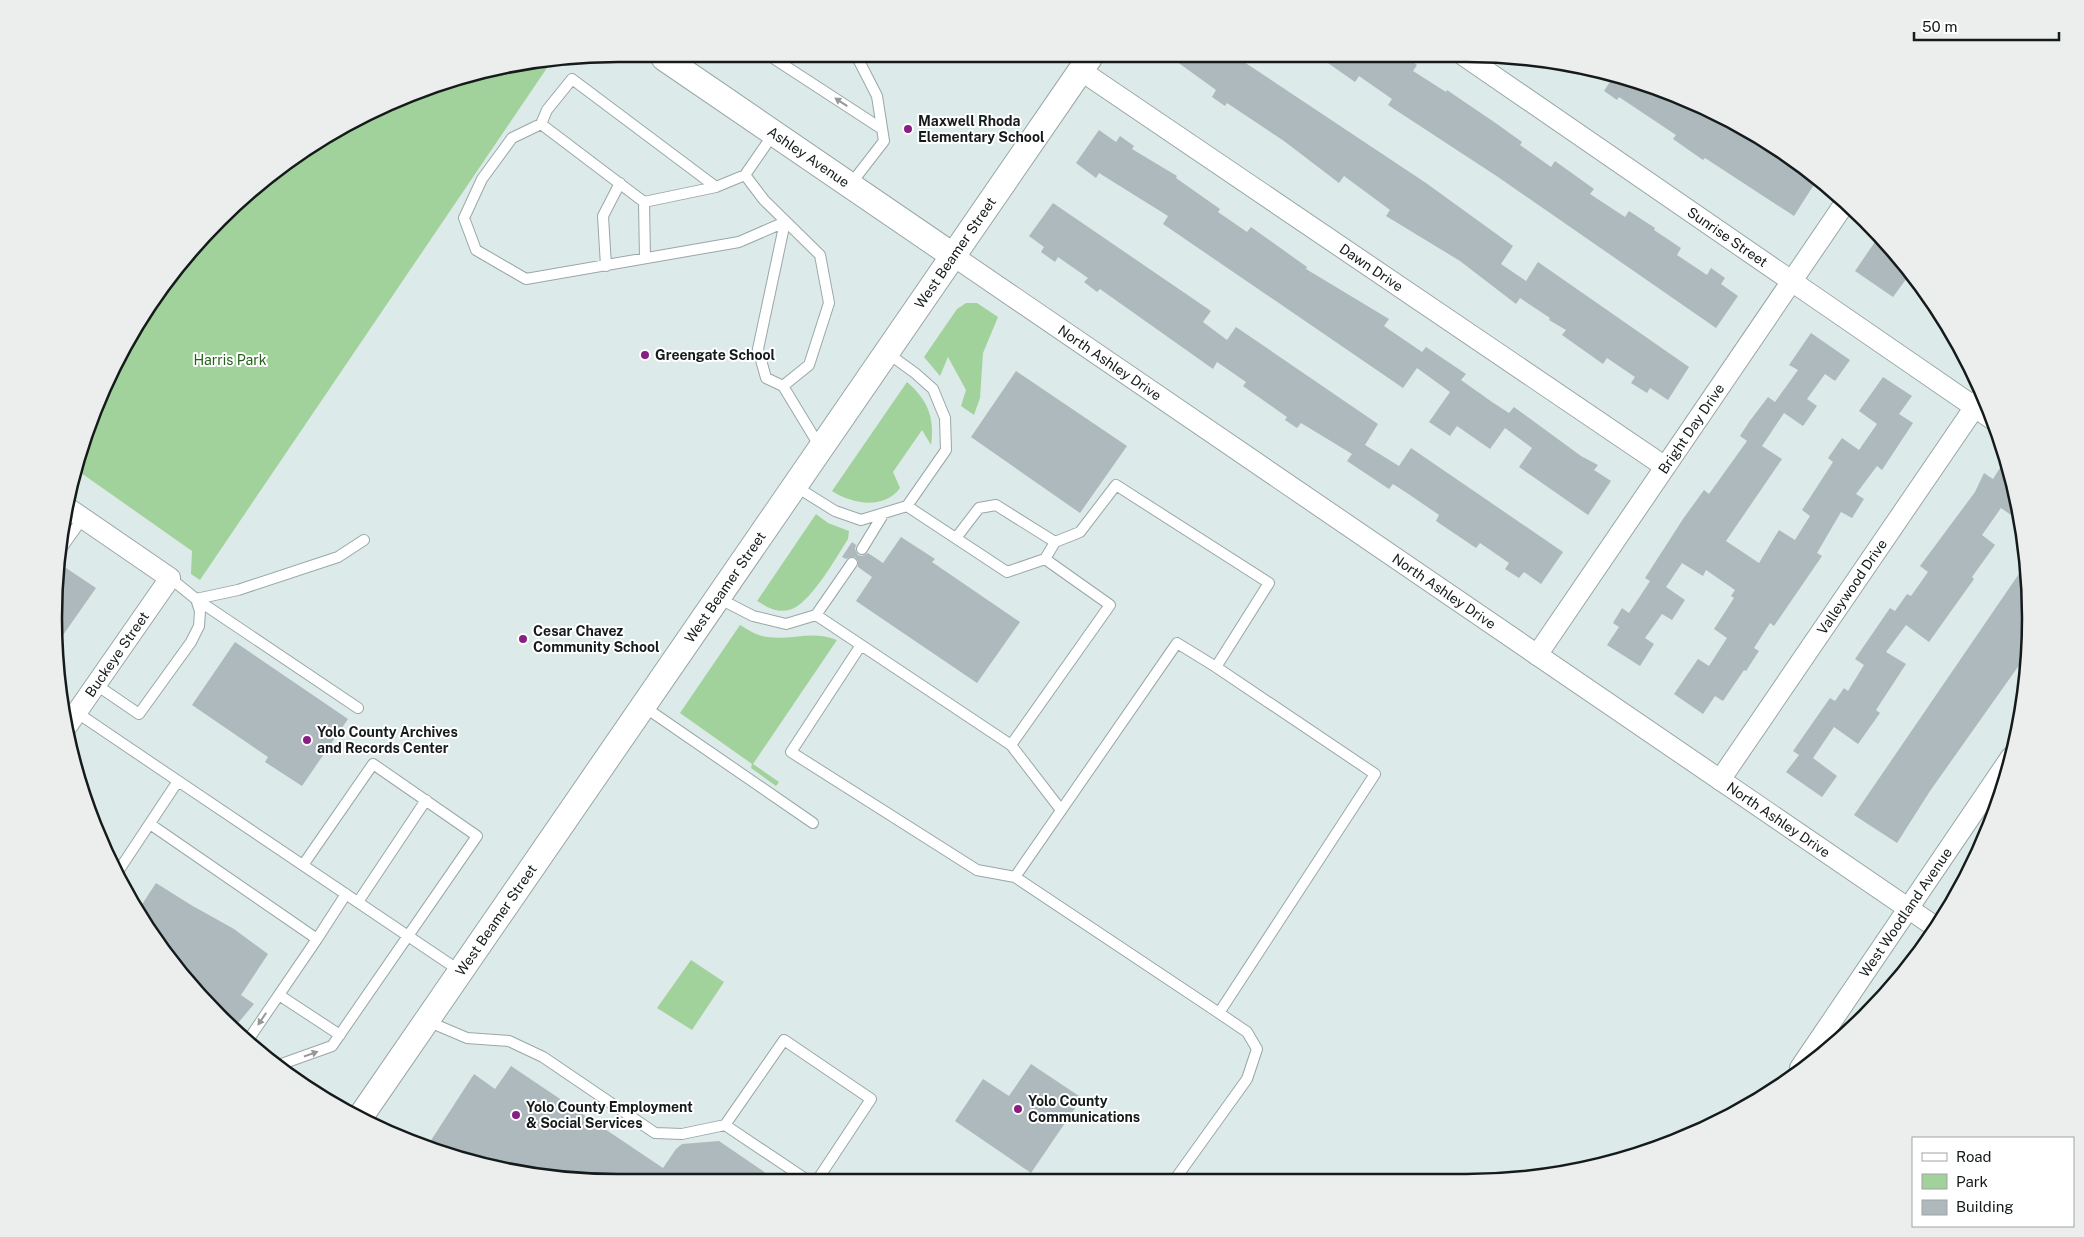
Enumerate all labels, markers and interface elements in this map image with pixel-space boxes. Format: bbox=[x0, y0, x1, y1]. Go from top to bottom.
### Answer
scale bar bbox=[1914, 10, 2059, 42]
text: 50 m bbox=[1922, 18, 1957, 35]
one-way arrow bbox=[835, 97, 848, 107]
place label: Maxwell Rhoda Elementary School bbox=[918, 113, 1045, 145]
street label: Ashley Avenue bbox=[764, 123, 852, 190]
marker: Maxwell Rhoda Elementary School bbox=[902, 123, 914, 135]
street label: West Beamer Street bbox=[911, 194, 999, 311]
street label: Sunrise Street bbox=[1684, 204, 1771, 270]
street label: Dawn Drive bbox=[1337, 240, 1406, 295]
street label: North Ashley Drive bbox=[1055, 322, 1164, 404]
place label: Greengate School bbox=[655, 347, 776, 363]
marker: Greengate School bbox=[639, 349, 651, 361]
park label: Harris Park bbox=[193, 352, 267, 368]
street label: Bright Day Drive bbox=[1655, 381, 1728, 477]
street label: West Beamer Street bbox=[681, 529, 769, 646]
street label: Valleywood Drive bbox=[1814, 536, 1890, 637]
street label: North Ashley Drive bbox=[1389, 550, 1499, 632]
street label: Buckeye Street bbox=[82, 609, 152, 700]
place label: Cesar Chavez Community School bbox=[533, 623, 660, 655]
marker: Cesar Chavez Community School bbox=[517, 633, 529, 645]
place label: Yolo County Archives and Records Center bbox=[317, 724, 458, 756]
marker: Yolo County Archives and Records Center bbox=[301, 734, 313, 746]
street label: North Ashley Drive bbox=[1724, 779, 1833, 861]
street label: West Woodland Avenue bbox=[1856, 845, 1955, 980]
street label: West Beamer Street bbox=[452, 861, 540, 979]
one-way arrow bbox=[257, 1012, 267, 1026]
one-way arrow bbox=[303, 1050, 318, 1057]
place label: Yolo County Communications bbox=[1028, 1093, 1140, 1125]
place label: Yolo County Employment & Social Services bbox=[526, 1099, 693, 1131]
marker: Yolo County Communications bbox=[1012, 1103, 1024, 1115]
marker: Yolo County Employment & Social Services bbox=[510, 1109, 522, 1121]
legend bbox=[1912, 1137, 2074, 1227]
text: Road bbox=[1956, 1148, 1992, 1165]
text: Park bbox=[1956, 1173, 1988, 1190]
text: Building bbox=[1956, 1198, 2014, 1215]

